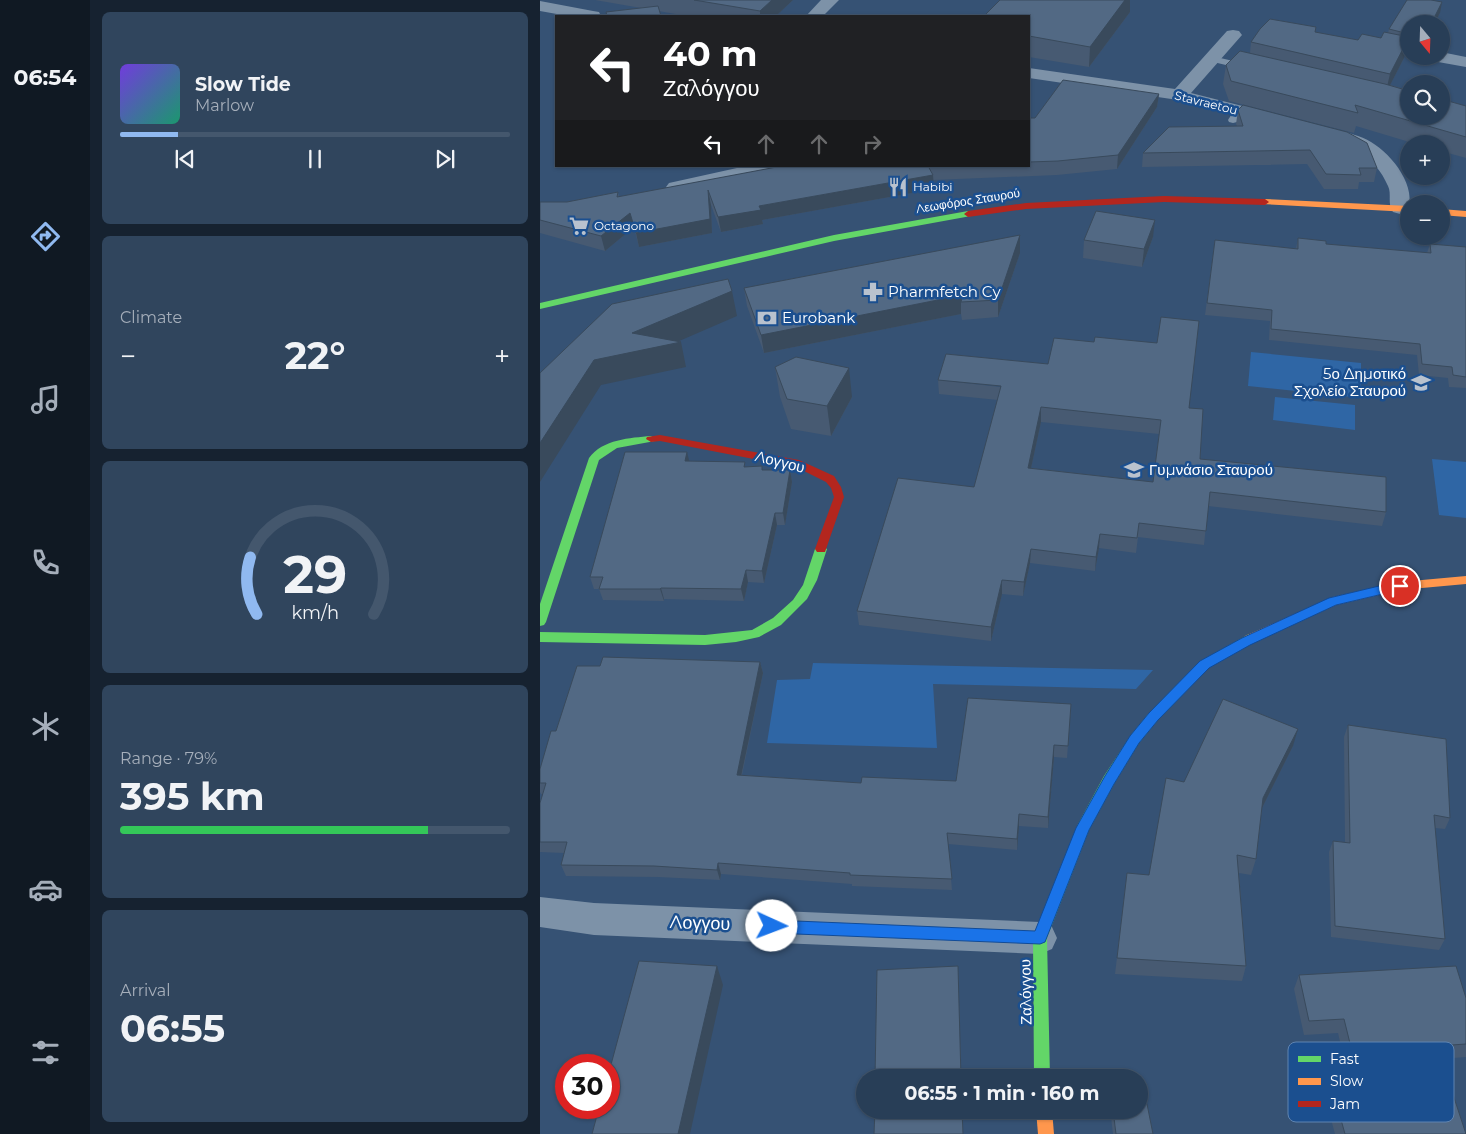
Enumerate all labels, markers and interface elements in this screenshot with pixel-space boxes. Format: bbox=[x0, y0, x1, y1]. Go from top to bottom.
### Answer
north arrow bbox=[1400, 15, 1450, 65]
map controls bbox=[1400, 15, 1450, 245]
text: 40 m bbox=[663, 32, 758, 75]
icon: left bbox=[580, 35, 645, 100]
text: 06:54 bbox=[14, 64, 76, 91]
text: Slow Tide bbox=[195, 73, 291, 96]
text: Ζαλόγγου bbox=[663, 75, 760, 102]
button: search bbox=[1400, 75, 1450, 125]
street label: Stavraetou bbox=[1173, 87, 1239, 118]
text: Marlow bbox=[195, 96, 254, 115]
icon: left bbox=[699, 130, 727, 158]
icon: ahead bbox=[752, 130, 780, 158]
icon: ahead bbox=[805, 130, 833, 158]
icon: right bbox=[858, 130, 886, 158]
button: + bbox=[1400, 135, 1450, 185]
icon: previous bbox=[171, 145, 199, 173]
icon: pause bbox=[301, 145, 329, 173]
icon: next bbox=[431, 145, 459, 173]
restaurant icon: Habibi bbox=[887, 176, 909, 198]
place label: Habibi bbox=[913, 179, 953, 194]
street label: Λεωφόρος Σταυρού bbox=[915, 185, 1021, 216]
button: − bbox=[1400, 195, 1450, 245]
supermarket icon: Octagono bbox=[568, 215, 590, 237]
place label: Octagono bbox=[594, 218, 654, 233]
icon: directions bbox=[28, 219, 63, 254]
pharmacy icon: Pharmfetch Cy bbox=[862, 281, 884, 303]
place label: Pharmfetch Cy bbox=[888, 282, 1001, 301]
bank icon: Eurobank bbox=[756, 307, 778, 329]
text: Climate bbox=[120, 308, 182, 327]
place label: Eurobank bbox=[782, 308, 855, 327]
text: 22° bbox=[285, 332, 345, 379]
text: − bbox=[120, 339, 136, 373]
text: + bbox=[494, 339, 510, 373]
place label: 5ο Δημοτικό Σχολείο Σταυρού bbox=[1294, 364, 1406, 400]
school or university icon: 5ο Δημοτικό Σχολείο Σταυρού bbox=[1410, 372, 1432, 394]
icon: music bbox=[28, 382, 63, 417]
street label: Λογγου bbox=[753, 446, 807, 477]
school or university icon: Γυμνάσιο Σταυρού bbox=[1123, 459, 1145, 481]
place label: Γυμνάσιο Σταυρού bbox=[1149, 460, 1273, 479]
text: 29 bbox=[283, 543, 347, 606]
icon: phone bbox=[28, 545, 63, 580]
pin bbox=[1379, 565, 1421, 607]
icon: arrive bbox=[1386, 572, 1414, 600]
text: km/h bbox=[291, 602, 339, 623]
icon: climate bbox=[28, 709, 63, 744]
text: Range · 79% bbox=[120, 749, 217, 768]
text: 395 km bbox=[120, 773, 265, 820]
icon: car bbox=[28, 872, 63, 907]
position arrow bbox=[745, 899, 797, 951]
street label: Λογγου bbox=[669, 911, 731, 935]
street label: Ζαλόγγου bbox=[1015, 959, 1036, 1025]
text: Arrival bbox=[120, 981, 170, 1000]
text: 06:55 bbox=[120, 1005, 225, 1052]
icon: filters bbox=[28, 1035, 63, 1070]
legend bbox=[1288, 1042, 1454, 1122]
text: Fast bbox=[1330, 1050, 1360, 1068]
speed limit sign: 30 bbox=[555, 1054, 620, 1119]
text: Slow bbox=[1330, 1072, 1364, 1090]
text: 06:55 · 1 min · 160 m bbox=[905, 1082, 1099, 1105]
text: Jam bbox=[1329, 1095, 1360, 1113]

